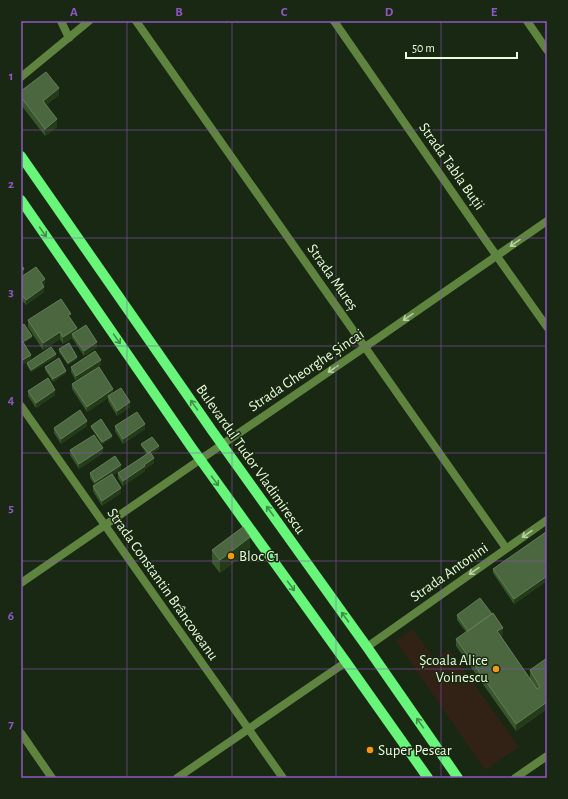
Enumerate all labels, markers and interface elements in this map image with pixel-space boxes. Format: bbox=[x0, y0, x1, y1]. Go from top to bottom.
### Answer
text: A bbox=[70, 6, 78, 19]
text: B bbox=[175, 6, 183, 19]
text: C bbox=[281, 6, 288, 19]
text: D bbox=[385, 6, 394, 19]
text: E bbox=[491, 6, 498, 19]
scale bar bbox=[406, 34, 517, 60]
text: 50 m bbox=[412, 42, 435, 54]
text: 1 bbox=[9, 70, 13, 83]
street label: Strada Tabla Buții bbox=[415, 120, 487, 213]
text: 2 bbox=[8, 178, 14, 191]
one-way arrow bbox=[39, 227, 47, 238]
one-way arrow bbox=[510, 239, 521, 247]
street label: Strada Mureș bbox=[304, 241, 361, 314]
text: 3 bbox=[8, 286, 14, 299]
one-way arrow bbox=[403, 313, 414, 321]
street label: Strada Gheorghe Șincai bbox=[246, 326, 367, 415]
one-way arrow bbox=[113, 334, 121, 345]
one-way arrow bbox=[328, 365, 339, 373]
street label: Bulevardul Tudor Vladimirescu bbox=[193, 382, 308, 537]
text: 4 bbox=[8, 394, 15, 407]
one-way arrow bbox=[190, 400, 198, 411]
one-way arrow bbox=[211, 475, 219, 486]
text: 5 bbox=[8, 502, 14, 515]
street label: Strada Constantin Brâncoveanu bbox=[104, 505, 221, 663]
one-way arrow bbox=[265, 506, 274, 517]
one-way arrow bbox=[521, 530, 532, 538]
street label: Strada Antonini bbox=[408, 540, 491, 605]
place label: Bloc C1 bbox=[239, 549, 279, 564]
marker: Bloc C1 bbox=[226, 551, 236, 561]
one-way arrow bbox=[469, 567, 480, 575]
one-way arrow bbox=[287, 580, 295, 591]
text: 6 bbox=[8, 610, 14, 623]
one-way arrow bbox=[341, 611, 349, 622]
place label: Școala Alice Voinescu bbox=[419, 653, 488, 685]
marker: Școala Alice Voinescu bbox=[491, 664, 501, 674]
text: 7 bbox=[8, 718, 14, 731]
one-way arrow bbox=[416, 718, 424, 729]
place label: Super Pescar bbox=[378, 743, 452, 758]
marker: Super Pescar bbox=[365, 745, 375, 755]

